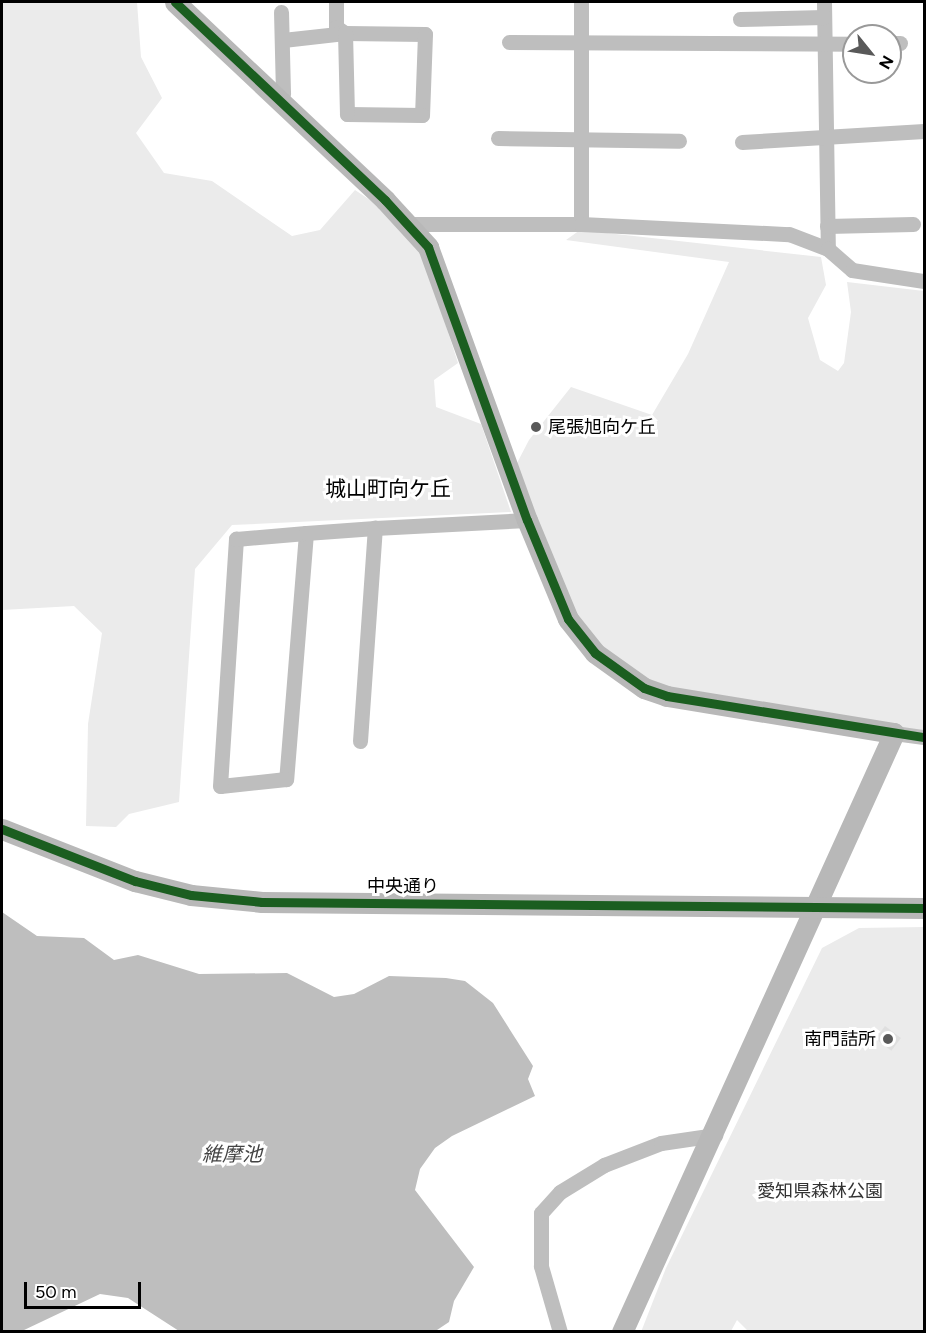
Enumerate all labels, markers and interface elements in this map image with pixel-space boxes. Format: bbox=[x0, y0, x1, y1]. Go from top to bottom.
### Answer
north arrow bbox=[842, 24, 902, 84]
text: N bbox=[875, 52, 898, 72]
place label: 尾張旭向ケ丘 bbox=[548, 416, 656, 438]
marker: 尾張旭向ケ丘 bbox=[529, 420, 543, 434]
district label: 城山町向ケ丘 bbox=[325, 476, 451, 502]
street label: 中央通り bbox=[367, 875, 439, 897]
place label: 南門詰所 bbox=[804, 1028, 876, 1050]
marker: 南門詰所 bbox=[881, 1032, 895, 1046]
water label: 維摩池 bbox=[202, 1142, 262, 1166]
park label: 愛知県森林公園 bbox=[757, 1180, 883, 1202]
scale bar bbox=[27, 1270, 144, 1308]
text: 50 m bbox=[35, 1281, 77, 1303]

